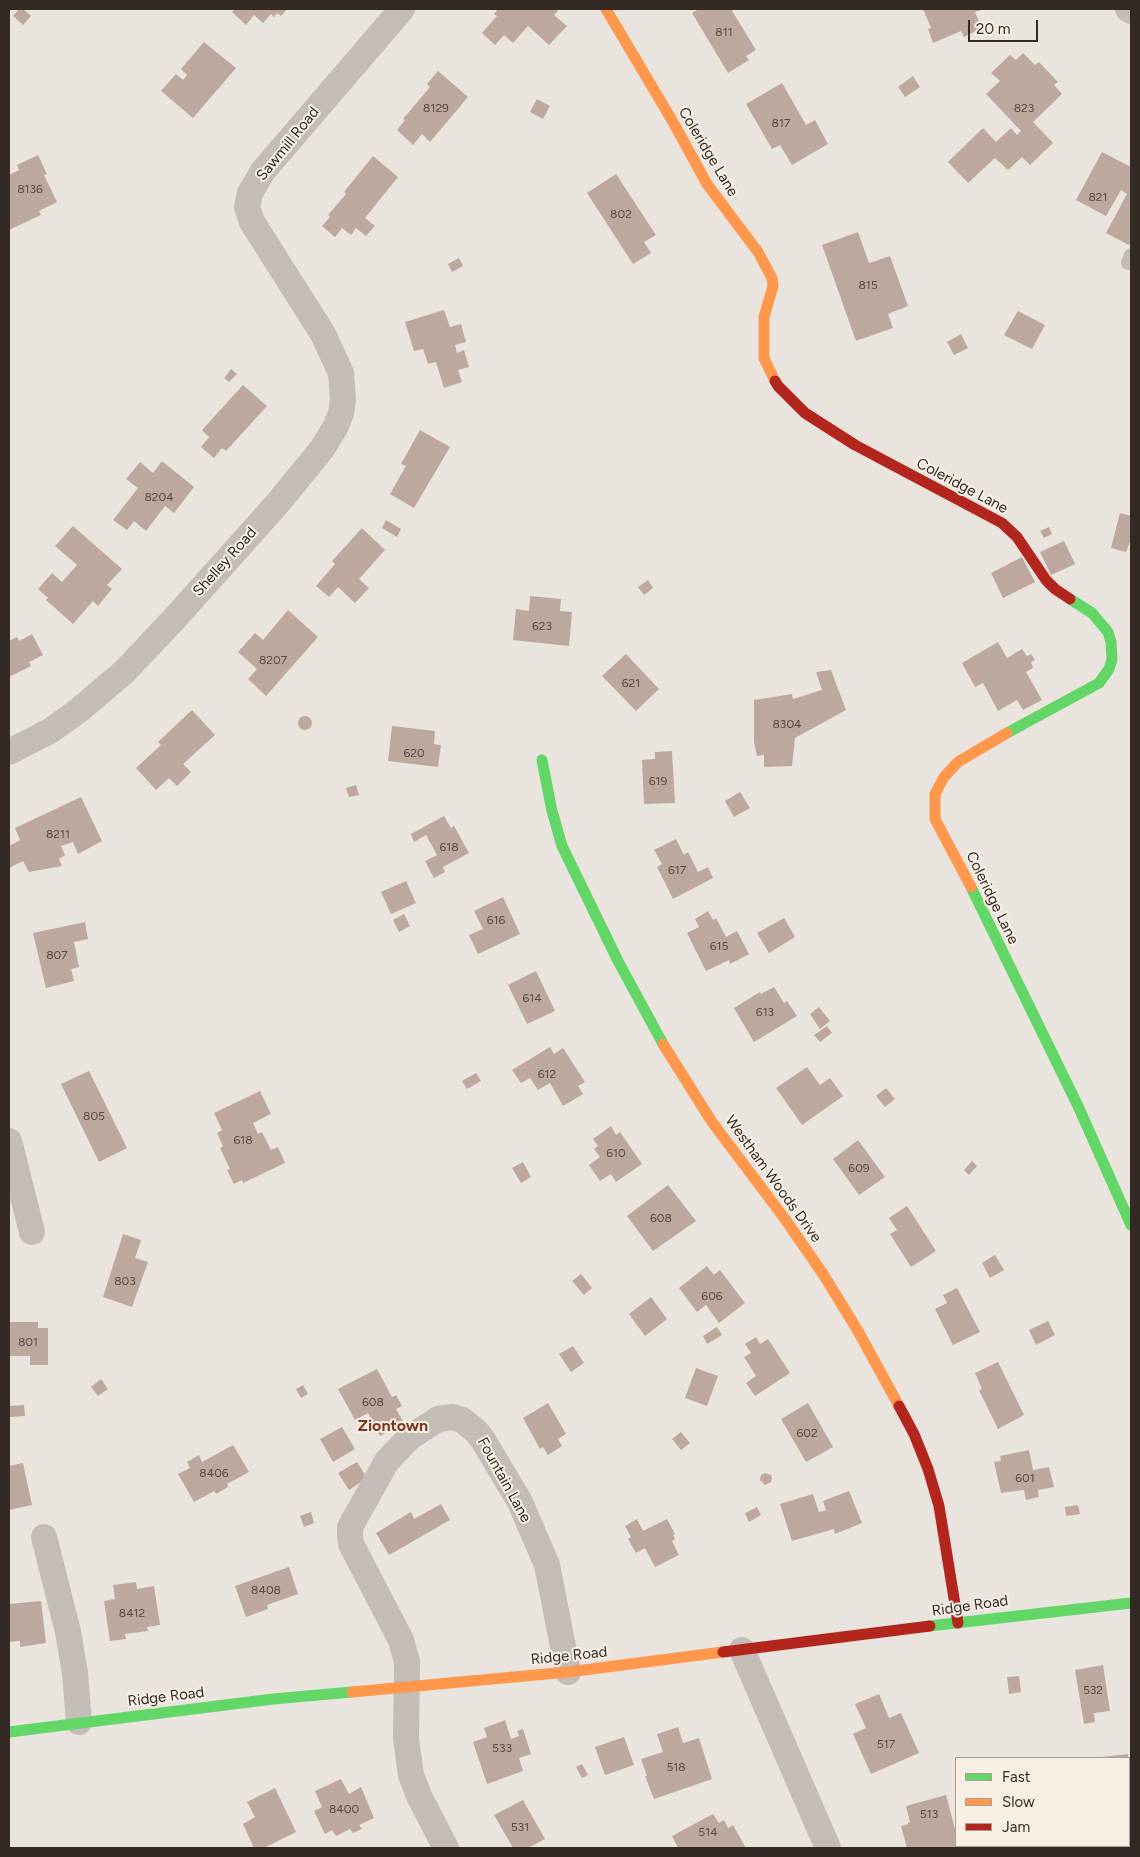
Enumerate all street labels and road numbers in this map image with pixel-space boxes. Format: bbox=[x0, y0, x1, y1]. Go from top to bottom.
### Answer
street label: Sawmill Road bbox=[253, 104, 323, 184]
street label: Coleridge Lane bbox=[674, 104, 742, 200]
street label: Coleridge Lane bbox=[913, 454, 1011, 518]
street label: Shelley Road bbox=[189, 524, 261, 600]
street label: Coleridge Lane bbox=[962, 849, 1022, 947]
street label: Westham Woods Drive bbox=[721, 1112, 825, 1246]
street label: Fountain Lane bbox=[473, 1434, 535, 1526]
street label: Ridge Road bbox=[931, 1592, 1009, 1620]
street label: Ridge Road bbox=[530, 1643, 608, 1669]
street label: Ridge Road bbox=[127, 1683, 205, 1711]

